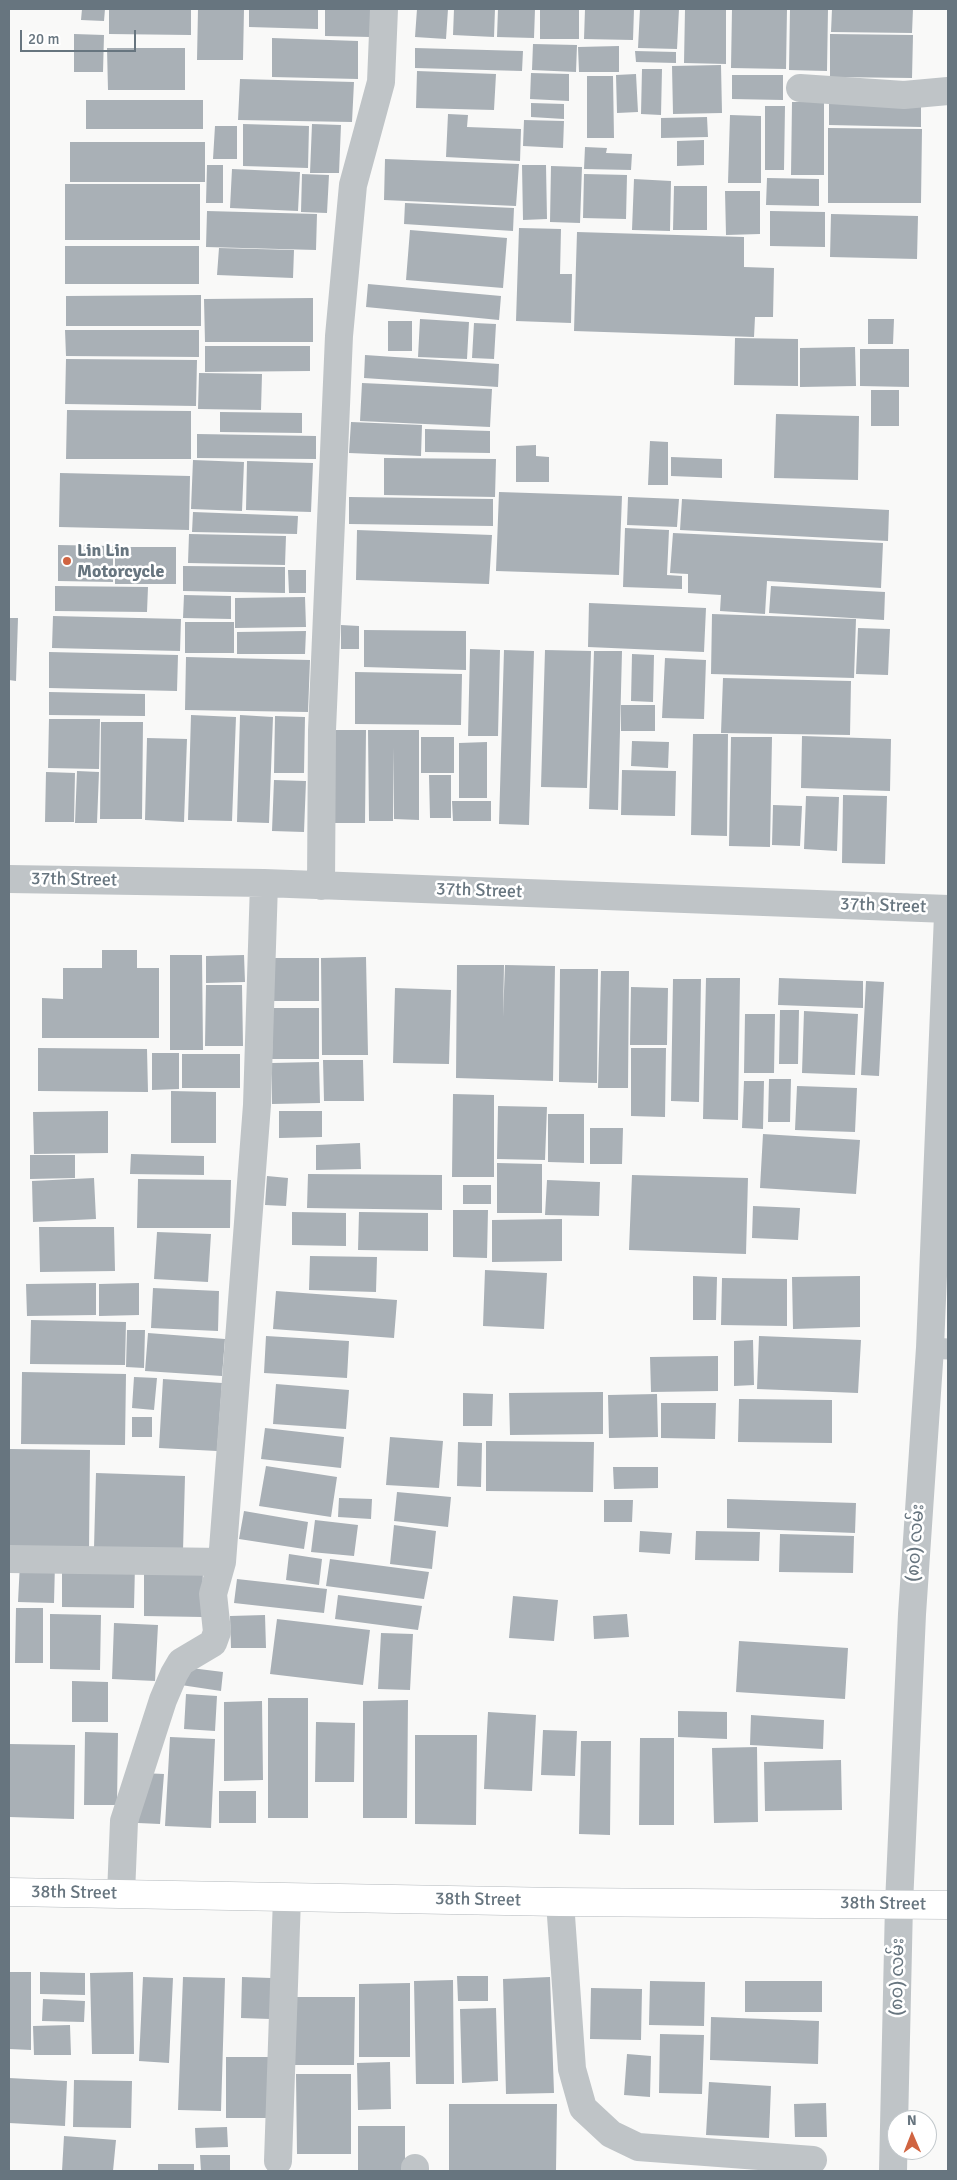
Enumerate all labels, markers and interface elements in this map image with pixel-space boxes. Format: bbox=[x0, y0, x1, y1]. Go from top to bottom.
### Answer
scale bar bbox=[22, 20, 139, 52]
text: 20 m bbox=[28, 30, 59, 48]
place label: Lin Lin Motorcycle bbox=[77, 540, 164, 582]
marker: Lin Lin Motorcycle bbox=[61, 555, 73, 567]
street label: 37th Street bbox=[31, 868, 117, 892]
street label: 37th Street bbox=[435, 879, 523, 903]
street label: 37th Street bbox=[839, 894, 927, 918]
street label: (၈၀) လမ်း bbox=[903, 1503, 929, 1583]
street label: 38th Street bbox=[31, 1881, 117, 1905]
street label: 38th Street bbox=[435, 1888, 521, 1912]
street label: 38th Street bbox=[840, 1892, 926, 1916]
street label: (၈၀) လမ်း bbox=[887, 1938, 909, 2016]
north arrow bbox=[887, 2110, 937, 2160]
text: N bbox=[907, 2112, 917, 2129]

